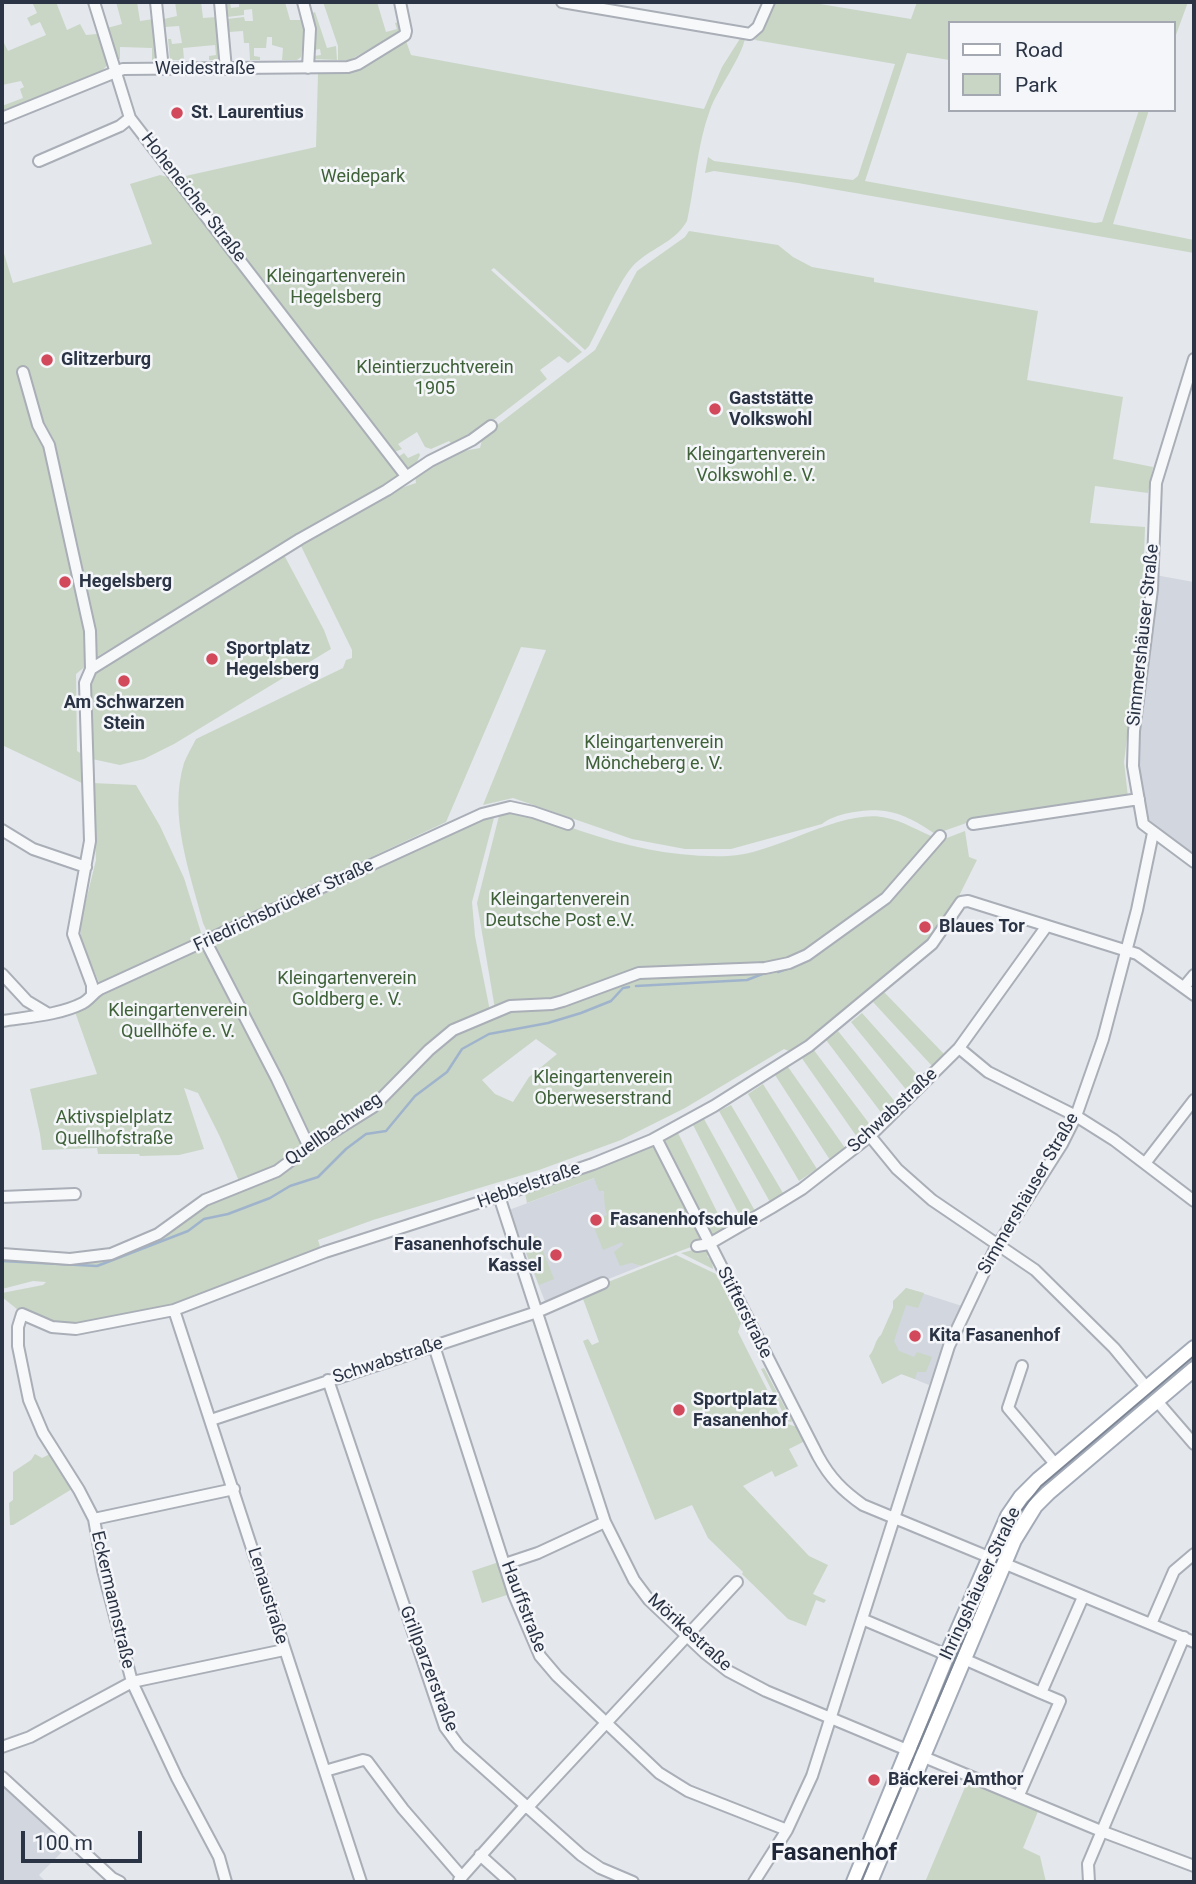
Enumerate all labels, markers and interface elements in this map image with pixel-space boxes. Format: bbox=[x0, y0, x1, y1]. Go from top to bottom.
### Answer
legend bbox=[948, 21, 1175, 112]
text: Road bbox=[1015, 38, 1063, 62]
street label: Weidestraße bbox=[155, 58, 255, 80]
text: Park bbox=[1015, 73, 1057, 97]
place label: St. Laurentius bbox=[191, 102, 304, 124]
marker: St. Laurentius bbox=[169, 105, 185, 121]
street label: Hoheneicher Straße bbox=[136, 129, 250, 267]
park label: Weidepark bbox=[321, 166, 405, 188]
park label: Kleingartenverein Hegelsberg bbox=[266, 266, 406, 308]
place label: Glitzerburg bbox=[61, 349, 151, 371]
marker: Glitzerburg bbox=[39, 352, 55, 368]
park label: Kleintierzuchtverein 1905 bbox=[356, 357, 514, 400]
place label: Gaststätte Volkswohl bbox=[729, 388, 813, 430]
marker: Gaststätte Volkswohl bbox=[707, 401, 723, 417]
park label: Kleingartenverein Volkswohl e. V. bbox=[686, 444, 826, 486]
street label: Simmershäuser Straße bbox=[1124, 543, 1164, 727]
place label: Hegelsberg bbox=[79, 571, 172, 593]
marker: Hegelsberg bbox=[57, 574, 73, 590]
place label: Sportplatz Hegelsberg bbox=[226, 638, 319, 680]
marker: Sportplatz Hegelsberg bbox=[204, 651, 220, 667]
marker: Am Schwarzen Stein bbox=[116, 673, 132, 689]
place label: Am Schwarzen Stein bbox=[64, 692, 184, 734]
park label: Kleingartenverein Möncheberg e. V. bbox=[584, 732, 724, 774]
street label: Friedrichsbrücker Straße bbox=[191, 855, 377, 957]
park label: Kleingartenverein Deutsche Post e.V. bbox=[485, 889, 635, 932]
place label: Blaues Tor bbox=[939, 916, 1025, 938]
marker: Blaues Tor bbox=[917, 919, 933, 935]
park label: Kleingartenverein Goldberg e. V. bbox=[277, 968, 417, 1010]
park label: Kleingartenverein Quellhöfe e. V. bbox=[108, 1000, 248, 1042]
street label: Schwabstraße bbox=[844, 1064, 942, 1158]
park label: Kleingartenverein Oberweserstrand bbox=[533, 1067, 673, 1110]
street label: Quellbachweg bbox=[282, 1089, 386, 1171]
park label: Aktivspielplatz Quellhofstraße bbox=[55, 1107, 173, 1150]
street label: Simmershäuser Straße bbox=[974, 1109, 1084, 1279]
street label: Hebbelstraße bbox=[475, 1158, 583, 1214]
place label: Fasanenhofschule bbox=[610, 1209, 758, 1231]
marker: Fasanenhofschule bbox=[588, 1212, 604, 1228]
place label: Fasanenhofschule Kassel bbox=[394, 1234, 542, 1276]
marker: Fasanenhofschule Kassel bbox=[548, 1247, 564, 1263]
street label: Stifterstraße bbox=[712, 1264, 776, 1362]
place label: Kita Fasanenhof bbox=[929, 1325, 1060, 1347]
marker: Kita Fasanenhof bbox=[907, 1328, 923, 1344]
street label: Schwabstraße bbox=[330, 1333, 446, 1389]
place label: Sportplatz Fasanenhof bbox=[693, 1389, 788, 1432]
marker: Sportplatz Fasanenhof bbox=[671, 1402, 687, 1418]
street label: Ihringshäuser Straße bbox=[936, 1504, 1026, 1664]
street label: Eckermannstraße bbox=[86, 1529, 138, 1671]
street label: Lenaustraße bbox=[242, 1545, 292, 1647]
street label: Hauffstraße bbox=[496, 1558, 550, 1656]
street label: Mörikestraße bbox=[642, 1590, 736, 1676]
street label: Grillparzerstraße bbox=[394, 1603, 462, 1735]
place label: Bäckerei Amthor bbox=[888, 1769, 1023, 1791]
marker: Bäckerei Amthor bbox=[866, 1772, 882, 1788]
scale bar bbox=[24, 1818, 145, 1862]
text: 100 m bbox=[34, 1831, 93, 1855]
district label: Fasanenhof bbox=[771, 1840, 897, 1868]

